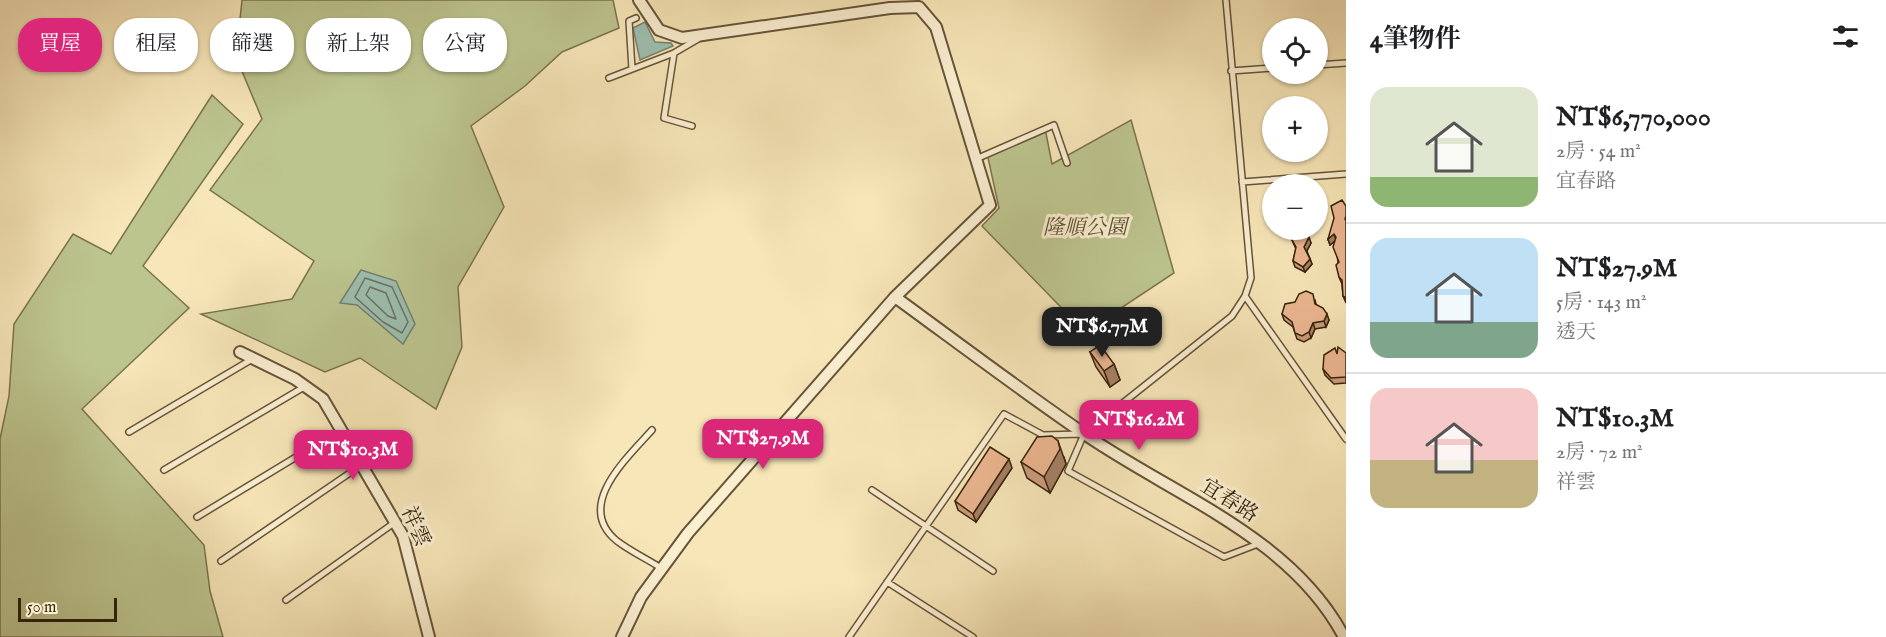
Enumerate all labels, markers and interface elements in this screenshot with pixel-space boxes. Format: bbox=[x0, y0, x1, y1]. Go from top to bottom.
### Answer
chip: 買屋 bbox=[18, 18, 102, 72]
chip: 租屋 bbox=[114, 18, 198, 72]
chip: 篩選 bbox=[210, 18, 294, 72]
chip: 新上架 bbox=[306, 18, 411, 72]
chip: 公寓 bbox=[423, 18, 507, 72]
map controls bbox=[1262, 18, 1328, 240]
button: locate bbox=[1262, 18, 1328, 84]
icon: filters bbox=[1829, 20, 1862, 53]
text: 4筆物件 bbox=[1370, 23, 1461, 56]
button: + bbox=[1262, 96, 1328, 162]
text: NT$6,770,000 bbox=[1556, 101, 1711, 134]
icon: home bbox=[1418, 111, 1490, 183]
text: 2房 · 54 m² bbox=[1556, 139, 1641, 164]
text: 宜春路 bbox=[1556, 169, 1616, 194]
button: − bbox=[1262, 174, 1328, 240]
park label: 隆順公園 bbox=[1043, 215, 1130, 242]
text: NT$27.9M bbox=[1556, 252, 1677, 285]
icon: home bbox=[1418, 262, 1490, 334]
text: 5房 · 143 m² bbox=[1556, 290, 1647, 315]
pin: NT$6.77M bbox=[1040, 307, 1164, 358]
text: NT$6.77M bbox=[1056, 314, 1148, 339]
text: 透天 bbox=[1556, 320, 1596, 345]
pin: NT$16.2M bbox=[1077, 400, 1201, 451]
text: NT$10.3M bbox=[1556, 402, 1674, 435]
text: NT$16.2M bbox=[1093, 407, 1185, 432]
icon: home bbox=[1418, 412, 1490, 484]
pin: NT$27.9M bbox=[701, 419, 825, 470]
text: NT$27.9M bbox=[716, 426, 810, 451]
pin: NT$10.3M bbox=[291, 430, 415, 481]
text: NT$10.3M bbox=[308, 437, 398, 462]
text: 2房 · 72 m² bbox=[1556, 440, 1643, 465]
text: 祥雲 bbox=[1556, 470, 1596, 495]
street label: 宜春路 bbox=[1195, 473, 1263, 529]
street label: 祥雲 bbox=[394, 502, 436, 552]
scale bar bbox=[18, 595, 117, 622]
text: 50 m bbox=[27, 598, 56, 618]

